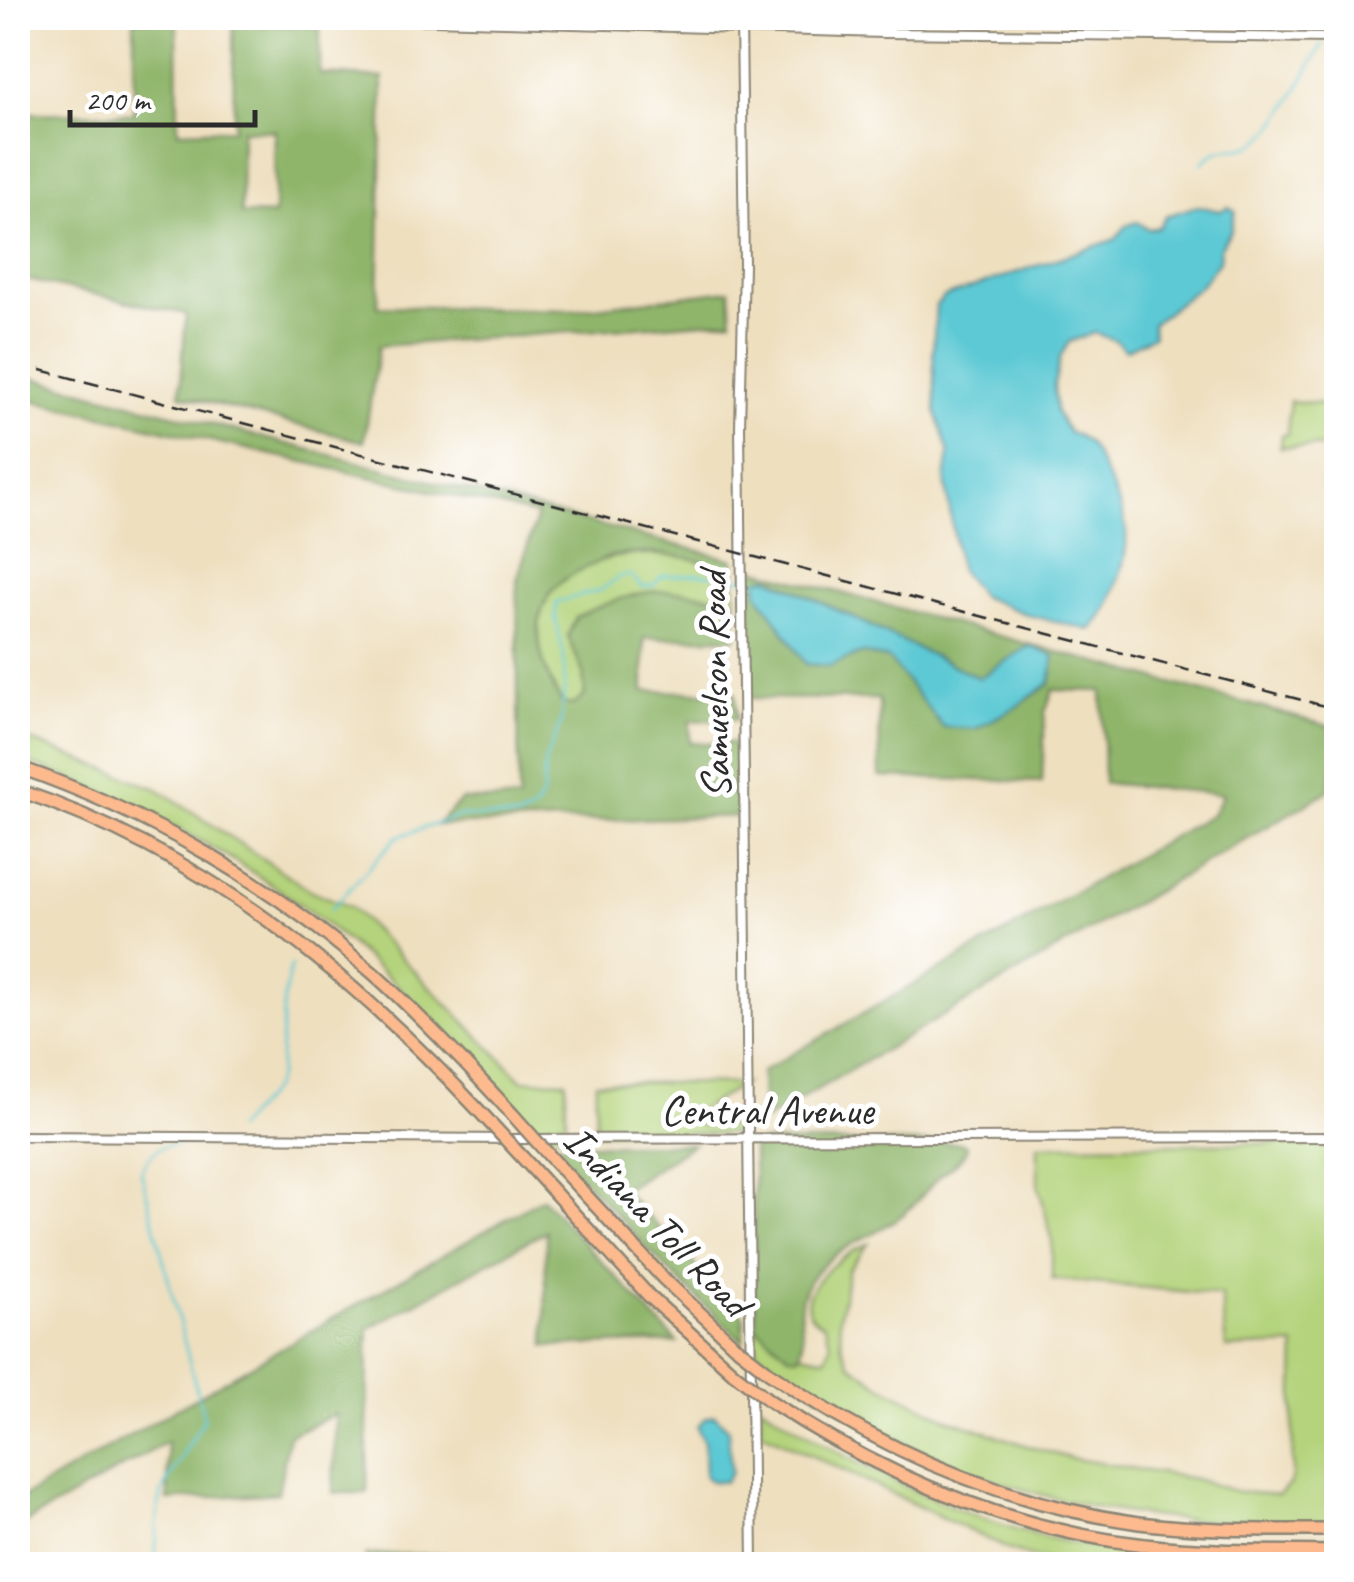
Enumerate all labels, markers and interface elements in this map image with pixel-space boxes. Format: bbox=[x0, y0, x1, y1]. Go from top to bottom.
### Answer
scale bar bbox=[70, 65, 255, 127]
text: 200 m bbox=[85, 81, 152, 119]
street label: Samuelson Road bbox=[686, 565, 743, 799]
street label: Central Avenue bbox=[661, 1084, 875, 1137]
street label: Indiana Toll Road bbox=[552, 1114, 766, 1332]

